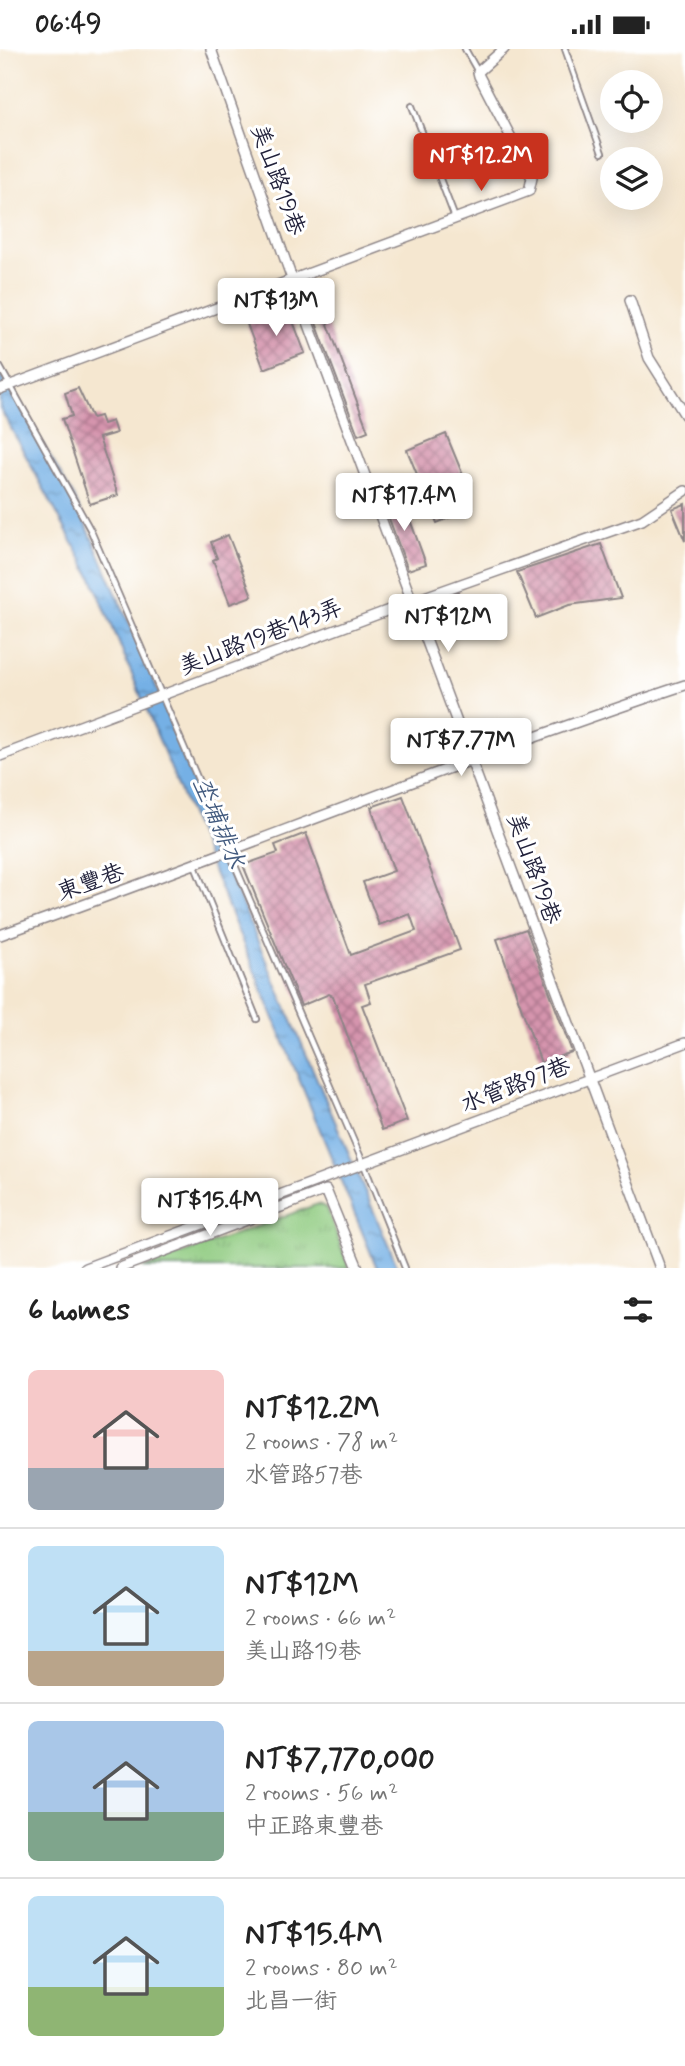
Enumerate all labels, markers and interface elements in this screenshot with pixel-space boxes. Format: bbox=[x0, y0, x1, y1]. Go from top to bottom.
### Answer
text: 06:49 bbox=[35, 8, 101, 42]
map controls bbox=[600, 70, 663, 210]
button: locate bbox=[600, 70, 663, 133]
street label: 美山路19巷 bbox=[243, 120, 311, 241]
pin: NT$12.2M bbox=[409, 134, 553, 193]
text: NT$12.2M bbox=[429, 141, 533, 171]
button: layers bbox=[600, 147, 663, 210]
pin: NT$13M bbox=[219, 279, 333, 338]
text: NT$13M bbox=[234, 286, 318, 316]
pin: NT$17.4M bbox=[332, 473, 476, 533]
text: NT$17.4M bbox=[352, 481, 456, 511]
street label: 美山路19巷143弄 bbox=[175, 593, 347, 683]
pin: NT$12M bbox=[391, 595, 505, 654]
text: NT$12M bbox=[404, 602, 492, 632]
pin: NT$7.77M bbox=[389, 719, 533, 778]
text: NT$7.77M bbox=[407, 726, 515, 756]
water label: 坔埔排水 bbox=[185, 773, 251, 874]
street label: 美山路19巷 bbox=[499, 809, 567, 930]
street label: 東豐巷 bbox=[53, 857, 129, 908]
street label: 水管路97巷 bbox=[457, 1051, 576, 1121]
pin: NT$15.4M bbox=[138, 1179, 282, 1238]
text: NT$15.4M bbox=[157, 1186, 263, 1216]
text: 6 homes bbox=[28, 1291, 130, 1330]
icon: filters bbox=[619, 1291, 657, 1329]
text: NT$12.2M bbox=[245, 1389, 380, 1428]
icon: home bbox=[84, 1398, 168, 1482]
text: 2 rooms · 78 m² bbox=[245, 1428, 398, 1458]
text: 水管路57巷 bbox=[245, 1461, 362, 1491]
text: NT$12M bbox=[245, 1565, 359, 1604]
icon: home bbox=[84, 1574, 168, 1658]
text: 2 rooms · 66 m² bbox=[245, 1604, 396, 1634]
text: 美山路19巷 bbox=[245, 1637, 361, 1667]
text: NT$7,770,000 bbox=[245, 1740, 435, 1779]
icon: home bbox=[84, 1749, 168, 1833]
text: 2 rooms · 56 m² bbox=[245, 1779, 398, 1809]
text: 中正路東豐巷 bbox=[245, 1812, 383, 1842]
text: NT$15.4M bbox=[245, 1915, 382, 1954]
icon: home bbox=[84, 1924, 168, 2008]
text: 2 rooms · 80 m² bbox=[245, 1954, 398, 1984]
text: 北昌一街 bbox=[245, 1987, 337, 2017]

